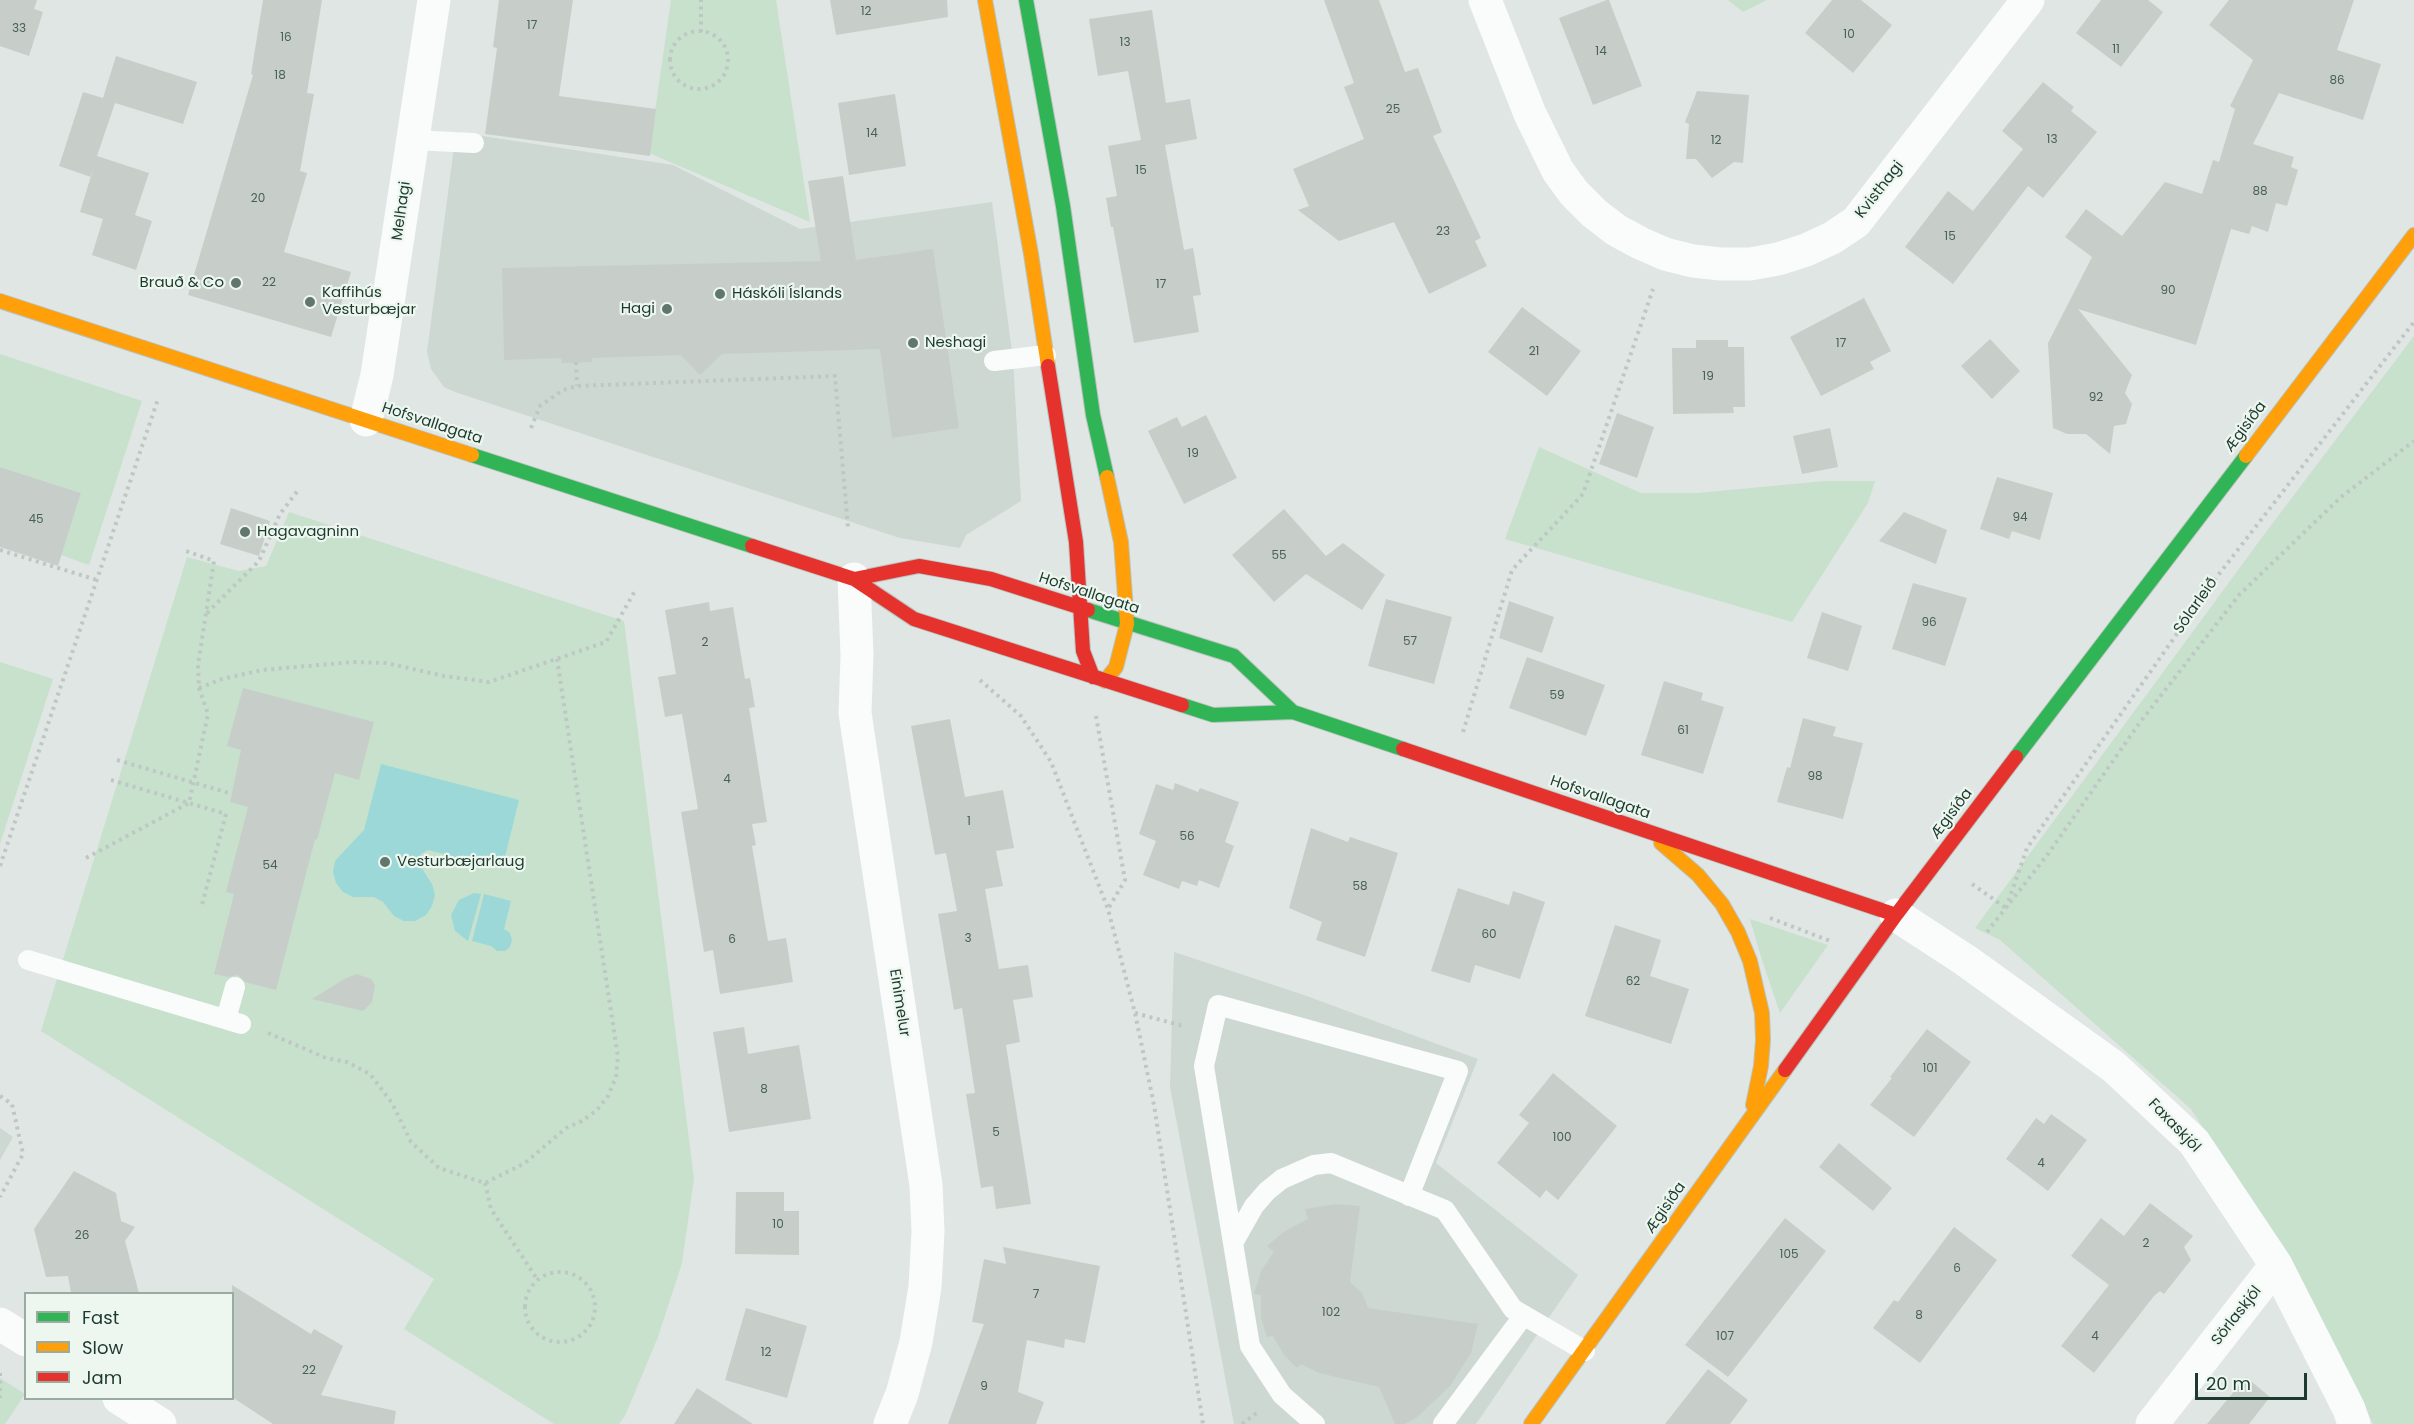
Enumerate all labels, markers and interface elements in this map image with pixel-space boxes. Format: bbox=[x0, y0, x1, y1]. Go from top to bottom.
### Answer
house number: 12 bbox=[861, 5, 871, 19]
house number: 17 bbox=[527, 19, 537, 33]
house number: 33 bbox=[12, 22, 26, 36]
house number: 10 bbox=[1843, 28, 1855, 42]
house number: 16 bbox=[280, 31, 292, 45]
house number: 13 bbox=[1120, 36, 1130, 50]
house number: 11 bbox=[2112, 43, 2120, 57]
house number: 14 bbox=[1595, 45, 1607, 59]
house number: 18 bbox=[274, 69, 286, 83]
house number: 86 bbox=[2329, 74, 2345, 88]
house number: 25 bbox=[1386, 103, 1400, 117]
house number: 14 bbox=[866, 127, 878, 141]
house number: 13 bbox=[2047, 133, 2057, 147]
house number: 12 bbox=[1711, 134, 1721, 148]
street label: Kvisthagi bbox=[1852, 158, 1908, 222]
house number: 15 bbox=[1135, 164, 1147, 178]
street label: Melhagi bbox=[389, 180, 415, 242]
house number: 88 bbox=[2252, 185, 2268, 199]
house number: 20 bbox=[251, 192, 265, 206]
house number: 23 bbox=[1436, 225, 1450, 239]
house number: 15 bbox=[1944, 230, 1956, 244]
place label: Brauð & Co bbox=[140, 274, 224, 292]
marker: Brauð & Co bbox=[229, 276, 243, 290]
house number: 22 bbox=[262, 276, 276, 290]
house number: 17 bbox=[1156, 278, 1166, 292]
place label: Kaffihús Vesturbæjar bbox=[322, 284, 416, 319]
house number: 90 bbox=[2160, 284, 2176, 298]
place label: Háskóli Íslands bbox=[732, 285, 842, 303]
marker: Háskóli Íslands bbox=[713, 287, 727, 301]
marker: Kaffihús Vesturbæjar bbox=[303, 295, 317, 309]
place label: Hagi bbox=[621, 300, 655, 318]
marker: Hagi bbox=[660, 302, 674, 316]
place label: Neshagi bbox=[925, 334, 986, 352]
marker: Neshagi bbox=[906, 336, 920, 350]
house number: 17 bbox=[1836, 337, 1846, 351]
house number: 21 bbox=[1529, 345, 1539, 359]
house number: 19 bbox=[1702, 370, 1714, 384]
house number: 92 bbox=[2089, 391, 2103, 405]
street label: Ægisíða bbox=[2221, 398, 2271, 456]
street label: Hofsvallagata bbox=[379, 399, 485, 449]
house number: 19 bbox=[1187, 447, 1199, 461]
house number: 94 bbox=[2012, 511, 2028, 525]
house number: 45 bbox=[28, 513, 44, 527]
place label: Hagavagninn bbox=[257, 523, 359, 541]
marker: Hagavagninn bbox=[238, 525, 252, 539]
house number: 55 bbox=[1271, 549, 1287, 563]
street label: Hofsvallagata bbox=[1036, 569, 1142, 619]
street label: Sólarleið bbox=[2170, 575, 2222, 637]
house number: 96 bbox=[1921, 616, 1937, 630]
house number: 57 bbox=[1403, 635, 1417, 649]
house number: 2 bbox=[702, 636, 708, 650]
house number: 59 bbox=[1549, 689, 1565, 703]
house number: 61 bbox=[1677, 724, 1689, 738]
house number: 98 bbox=[1807, 770, 1823, 784]
street label: Hofsvallagata bbox=[1548, 772, 1652, 824]
house number: 4 bbox=[723, 773, 731, 787]
street label: Ægisíða bbox=[1927, 785, 1977, 843]
house number: 1 bbox=[967, 815, 971, 829]
house number: 56 bbox=[1179, 830, 1195, 844]
place label: Vesturbæjarlaug bbox=[397, 853, 525, 871]
marker: Vesturbæjarlaug bbox=[378, 855, 392, 869]
house number: 54 bbox=[262, 859, 278, 873]
house number: 58 bbox=[1352, 880, 1368, 894]
house number: 60 bbox=[1481, 928, 1497, 942]
house number: 3 bbox=[964, 932, 972, 946]
house number: 6 bbox=[728, 933, 736, 947]
street label: Einimelur bbox=[885, 968, 913, 1038]
house number: 62 bbox=[1626, 975, 1640, 989]
house number: 101 bbox=[1922, 1062, 1938, 1076]
house number: 8 bbox=[760, 1083, 768, 1097]
street label: Faxaskjól bbox=[2144, 1095, 2204, 1157]
house number: 5 bbox=[992, 1126, 1000, 1140]
house number: 100 bbox=[1553, 1131, 1571, 1145]
house number: 4 bbox=[2037, 1157, 2045, 1171]
street label: Ægisíða bbox=[1642, 1179, 1690, 1237]
house number: 10 bbox=[772, 1218, 784, 1232]
house number: 26 bbox=[75, 1229, 89, 1243]
house number: 2 bbox=[2143, 1237, 2149, 1251]
house number: 105 bbox=[1780, 1248, 1798, 1262]
house number: 6 bbox=[1953, 1262, 1961, 1276]
street label: Sörlaskjól bbox=[2208, 1283, 2266, 1349]
house number: 7 bbox=[1033, 1288, 1039, 1302]
legend bbox=[24, 1292, 234, 1400]
text: Fast bbox=[82, 1305, 119, 1330]
house number: 102 bbox=[1322, 1306, 1340, 1320]
house number: 8 bbox=[1915, 1309, 1923, 1323]
house number: 107 bbox=[1716, 1330, 1734, 1344]
house number: 4 bbox=[2091, 1330, 2099, 1344]
text: Slow bbox=[82, 1335, 123, 1360]
house number: 12 bbox=[761, 1346, 771, 1360]
scale bar bbox=[2198, 1361, 2310, 1399]
house number: 22 bbox=[302, 1364, 316, 1378]
text: Jam bbox=[82, 1365, 122, 1390]
text: 20 m bbox=[2206, 1371, 2251, 1396]
house number: 9 bbox=[980, 1380, 988, 1394]

